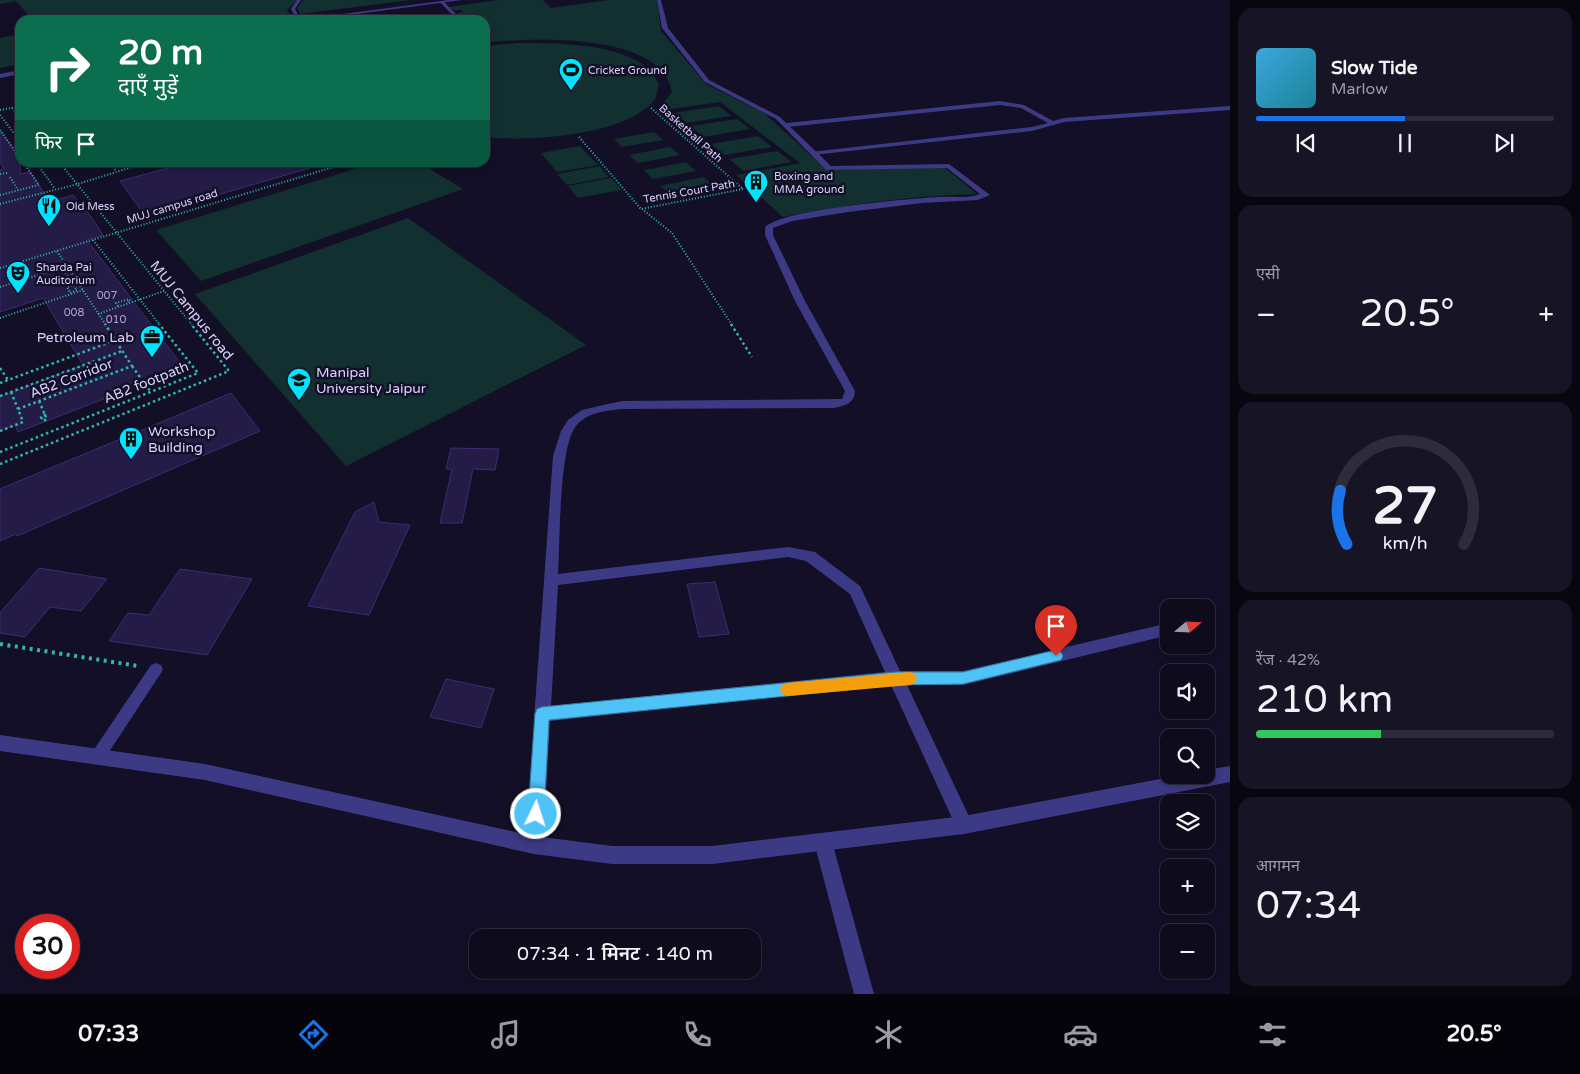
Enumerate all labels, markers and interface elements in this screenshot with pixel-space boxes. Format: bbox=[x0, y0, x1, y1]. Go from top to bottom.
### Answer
text: 20 m bbox=[118, 32, 203, 74]
icon: right bbox=[35, 35, 100, 100]
sports icon: Cricket Ground bbox=[558, 57, 584, 91]
text: Slow Tide bbox=[1331, 57, 1418, 79]
place label: Cricket Ground bbox=[588, 64, 667, 77]
text: दाएँ मुड़ें bbox=[118, 74, 178, 100]
text: Marlow bbox=[1331, 79, 1388, 99]
street label: Basketball Path bbox=[656, 101, 725, 165]
icon: previous bbox=[1292, 129, 1320, 157]
icon: pause bbox=[1391, 129, 1419, 157]
icon: next bbox=[1490, 129, 1518, 157]
icon: arrive bbox=[72, 130, 100, 158]
text: फिर bbox=[35, 132, 62, 154]
building icon: Boxing and MMA ground bbox=[743, 169, 769, 203]
place label: Boxing and MMA ground bbox=[774, 170, 844, 196]
street label: Tennis Court Path bbox=[642, 177, 736, 206]
street label: MUJ campus road bbox=[125, 186, 219, 227]
restaurant icon: Old Mess bbox=[36, 193, 62, 227]
place label: Old Mess bbox=[66, 200, 115, 213]
street label: MUJ Campus road bbox=[146, 257, 237, 363]
theatre icon: Sharda Pai Auditorium bbox=[5, 260, 31, 294]
place label: Sharda Pai Auditorium bbox=[36, 261, 95, 287]
text: एसी bbox=[1256, 264, 1280, 284]
house number: 007 bbox=[97, 289, 117, 302]
text: 20.5° bbox=[1360, 291, 1455, 337]
text: − bbox=[1256, 298, 1276, 332]
text: + bbox=[1538, 298, 1554, 332]
house number: 008 bbox=[64, 306, 84, 319]
house number: 010 bbox=[106, 313, 126, 326]
office icon: Petroleum Lab bbox=[139, 324, 165, 358]
place label: Petroleum Lab bbox=[37, 329, 134, 346]
street label: AB2 Corridor bbox=[27, 355, 116, 402]
street label: AB2 footpath bbox=[101, 358, 191, 407]
place label: Manipal University Jaipur bbox=[316, 364, 427, 397]
school or university icon: Manipal University Jaipur bbox=[286, 367, 312, 401]
place label: Workshop Building bbox=[148, 423, 216, 456]
building icon: Workshop Building bbox=[118, 426, 144, 460]
text: 27 bbox=[1372, 475, 1438, 538]
text: km/h bbox=[1383, 533, 1427, 554]
north arrow bbox=[1160, 599, 1215, 654]
map controls bbox=[1160, 599, 1215, 979]
pin bbox=[1035, 605, 1077, 656]
icon: arrive bbox=[1042, 612, 1070, 640]
text: रेंज · 42% bbox=[1256, 650, 1320, 670]
button: sound bbox=[1160, 664, 1215, 719]
text: 210 km bbox=[1256, 677, 1393, 723]
button: search bbox=[1160, 729, 1215, 784]
position arrow bbox=[509, 787, 561, 839]
button: layers bbox=[1160, 794, 1215, 849]
text: आगमन bbox=[1256, 856, 1300, 876]
button: + bbox=[1160, 859, 1215, 914]
text: 07:34 bbox=[1256, 883, 1361, 929]
speed limit sign: 30 bbox=[15, 914, 80, 979]
button: − bbox=[1160, 924, 1215, 979]
text: 07:34 · 1 मिनट · 140 m bbox=[517, 943, 713, 965]
icon: directions bbox=[296, 1017, 331, 1052]
icon: music bbox=[488, 1017, 523, 1052]
icon: phone bbox=[680, 1017, 715, 1052]
icon: climate bbox=[871, 1017, 906, 1052]
icon: car bbox=[1063, 1017, 1098, 1052]
icon: filters bbox=[1255, 1017, 1290, 1052]
text: 07:33 bbox=[78, 1021, 139, 1047]
text: 20.5° bbox=[1446, 1021, 1502, 1047]

